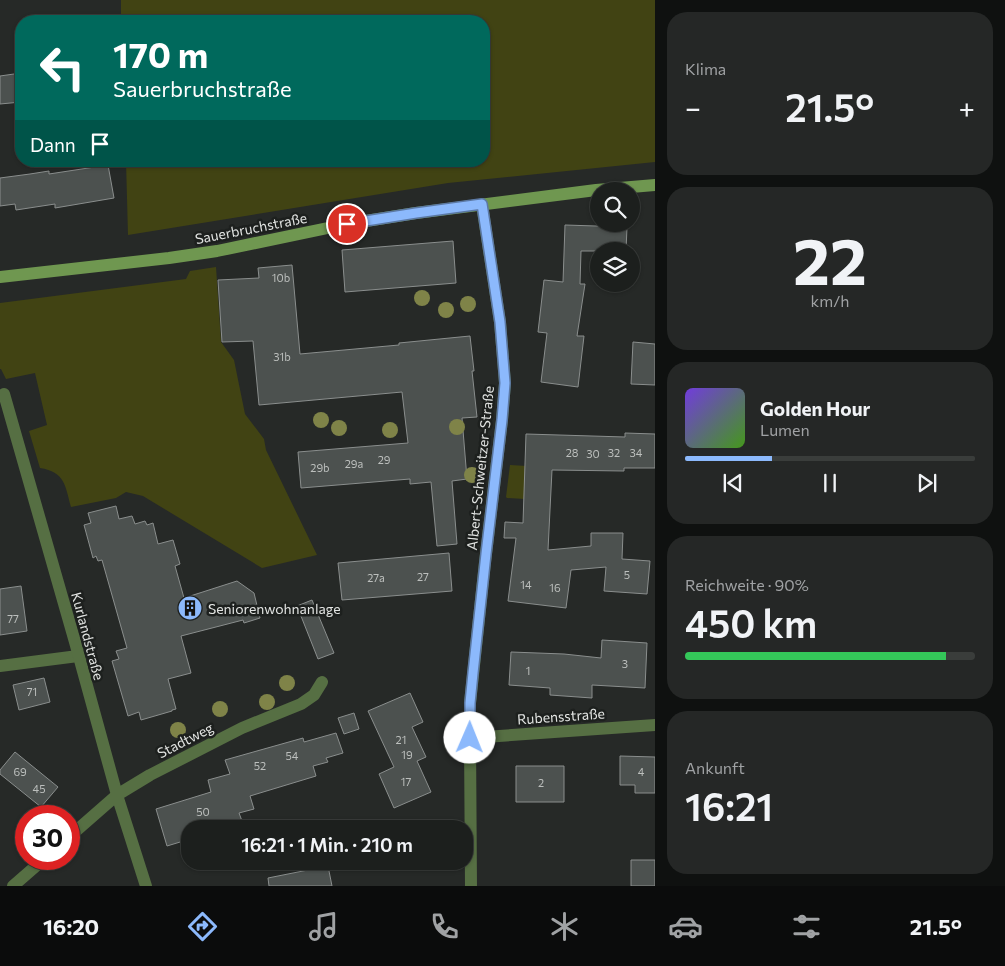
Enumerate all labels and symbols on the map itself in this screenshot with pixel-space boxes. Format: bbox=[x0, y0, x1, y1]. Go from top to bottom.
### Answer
pin bbox=[326, 203, 368, 245]
street label: Sauerbruchstraße bbox=[194, 209, 308, 247]
house number: 10b bbox=[272, 271, 290, 284]
house number: 31b bbox=[273, 350, 291, 363]
street label: Albert-Schweitzer-Straße bbox=[463, 385, 497, 551]
house number: 28 bbox=[566, 446, 579, 459]
house number: 32 bbox=[608, 446, 620, 459]
house number: 34 bbox=[630, 446, 643, 459]
house number: 30 bbox=[586, 447, 600, 460]
house number: 29 bbox=[378, 453, 391, 466]
house number: 29a bbox=[345, 457, 363, 470]
house number: 29b bbox=[310, 461, 330, 474]
house number: 5 bbox=[624, 568, 630, 581]
house number: 27 bbox=[417, 570, 429, 583]
house number: 27a bbox=[367, 571, 385, 584]
house number: 14 bbox=[520, 578, 532, 591]
house number: 16 bbox=[549, 581, 561, 594]
street label: Kurlandstraße bbox=[68, 590, 108, 682]
building icon: Seniorenwohnanlage bbox=[177, 595, 203, 621]
place label: Seniorenwohnanlage bbox=[208, 600, 341, 617]
house number: 77 bbox=[7, 612, 19, 625]
house number: 3 bbox=[622, 657, 628, 670]
house number: 1 bbox=[526, 664, 530, 677]
house number: 71 bbox=[27, 685, 37, 698]
street label: Rubensstraße bbox=[517, 704, 605, 728]
position arrow bbox=[443, 711, 495, 763]
street label: Stadtweg bbox=[154, 718, 216, 761]
house number: 21 bbox=[396, 733, 406, 746]
house number: 19 bbox=[401, 748, 413, 761]
house number: 54 bbox=[286, 749, 299, 762]
house number: 52 bbox=[254, 759, 266, 772]
house number: 69 bbox=[13, 765, 27, 778]
house number: 4 bbox=[638, 765, 645, 778]
house number: 17 bbox=[401, 775, 411, 788]
house number: 2 bbox=[538, 776, 544, 789]
house number: 45 bbox=[33, 782, 45, 795]
speed limit sign: 30 bbox=[15, 805, 80, 870]
house number: 50 bbox=[196, 805, 210, 818]

